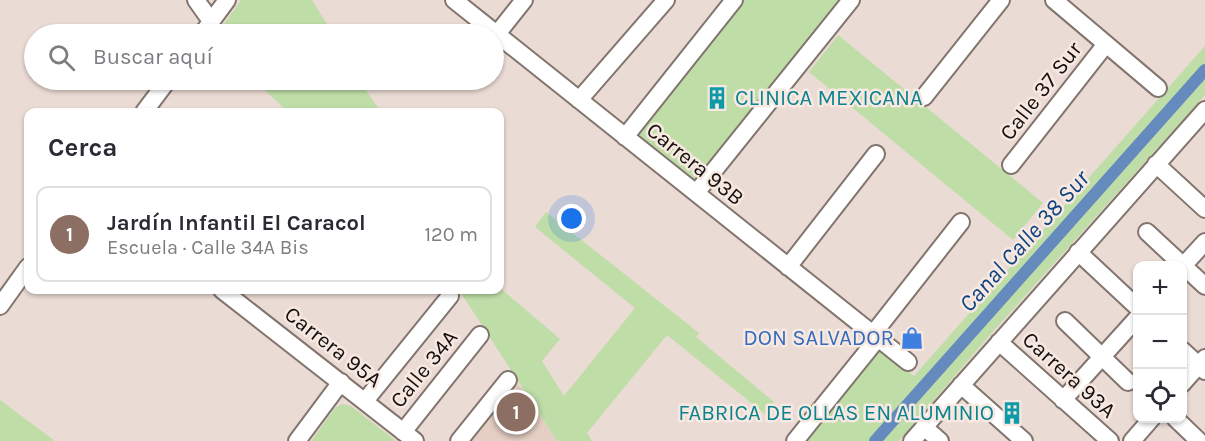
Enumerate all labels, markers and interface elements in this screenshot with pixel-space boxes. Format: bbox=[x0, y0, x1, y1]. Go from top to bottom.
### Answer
search box bbox=[24, 24, 504, 90]
street label: Calle 37 Sur bbox=[995, 37, 1087, 145]
icon: search bbox=[45, 41, 78, 74]
text: Buscar aquí bbox=[93, 44, 213, 70]
building icon: CLINICA MEXICANA bbox=[704, 85, 730, 111]
place label: CLINICA MEXICANA bbox=[735, 85, 923, 111]
street label: Carrera 93B bbox=[641, 117, 749, 211]
text: Cerca bbox=[48, 132, 117, 163]
water label: Canal Calle 38 Sur bbox=[953, 164, 1095, 318]
your location bbox=[557, 204, 586, 233]
text: Jardín Infantil El Caracol bbox=[107, 210, 366, 236]
text: 1 bbox=[66, 223, 73, 246]
text: 120 m bbox=[424, 223, 478, 246]
text: Escuela · Calle 34A Bis bbox=[107, 236, 309, 259]
map controls bbox=[1133, 261, 1187, 423]
button: + bbox=[1133, 261, 1187, 315]
street label: Carrera 95A bbox=[279, 301, 387, 393]
button: − bbox=[1133, 315, 1187, 369]
street label: Calle 34A bbox=[385, 325, 463, 413]
place label: DON SALVADOR bbox=[743, 325, 894, 351]
shop icon: DON SALVADOR bbox=[899, 325, 925, 351]
street label: Carrera 93A bbox=[1017, 326, 1121, 424]
button: locate bbox=[1133, 369, 1187, 423]
pin: 1 bbox=[496, 390, 536, 434]
place label: FABRICA DE OLLAS EN ALUMINIO bbox=[678, 400, 994, 426]
building icon: FABRICA DE OLLAS EN ALUMINIO bbox=[999, 400, 1025, 426]

